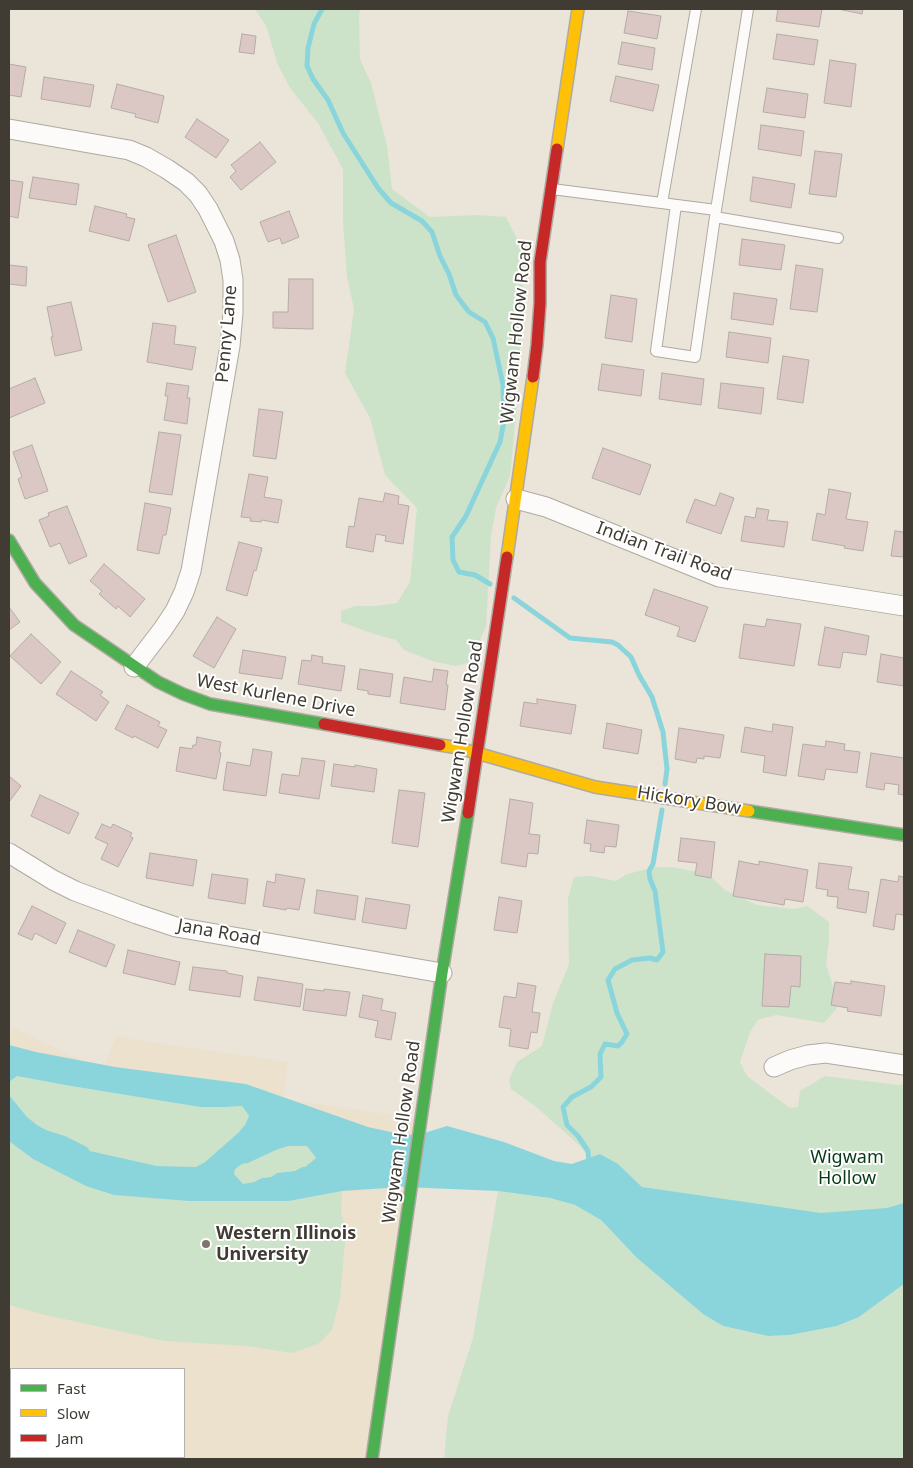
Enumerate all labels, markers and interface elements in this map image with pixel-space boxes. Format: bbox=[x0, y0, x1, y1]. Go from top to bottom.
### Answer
street label: Wigwam Hollow Road bbox=[497, 239, 537, 425]
street label: Penny Lane bbox=[212, 284, 242, 384]
street label: Indian Trail Road bbox=[593, 518, 735, 586]
street label: Wigwam Hollow Road bbox=[438, 639, 488, 825]
street label: West Kurlene Drive bbox=[195, 670, 357, 722]
street label: Hickory Bow bbox=[636, 782, 742, 820]
street label: Jana Road bbox=[176, 915, 262, 951]
street label: Wigwam Hollow Road bbox=[378, 1039, 426, 1225]
park label: Wigwam Hollow bbox=[810, 1147, 884, 1190]
place label: Western Illinois University bbox=[216, 1223, 356, 1266]
marker: Western Illinois University bbox=[200, 1238, 212, 1250]
legend bbox=[10, 1368, 185, 1458]
text: Fast bbox=[57, 1378, 86, 1398]
text: Slow bbox=[57, 1403, 90, 1423]
text: Jam bbox=[57, 1428, 84, 1448]

